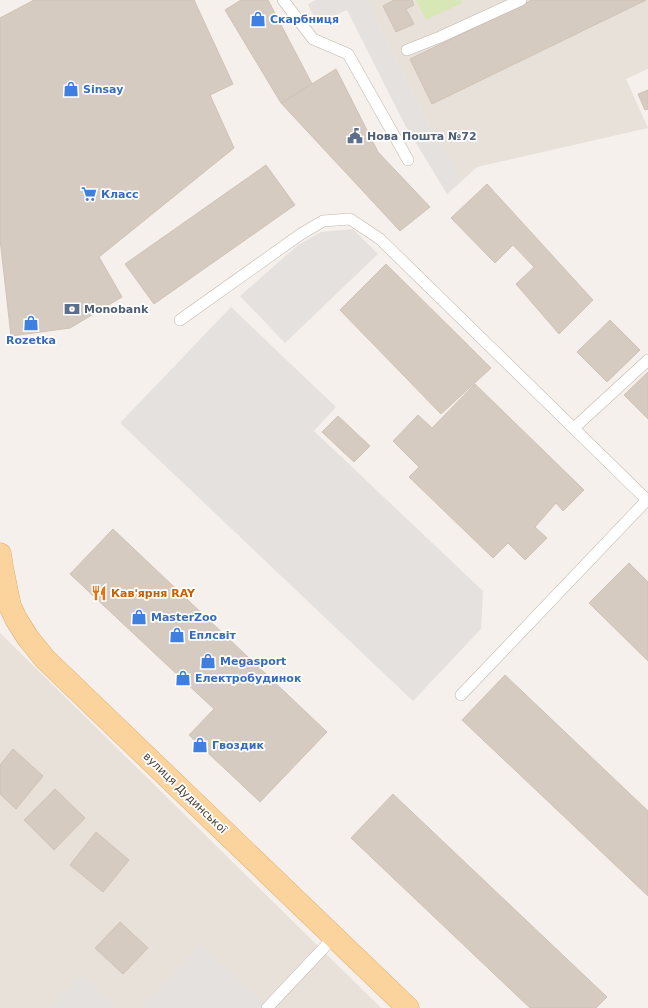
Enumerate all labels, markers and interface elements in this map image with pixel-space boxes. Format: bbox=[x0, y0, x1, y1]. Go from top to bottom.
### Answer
shop icon: Скарбниця bbox=[249, 10, 267, 28]
place label: Скарбниця bbox=[270, 13, 339, 26]
shop icon: Sinsay bbox=[62, 80, 80, 98]
place label: Sinsay bbox=[83, 83, 123, 96]
public building icon: Нова Пошта №72 bbox=[346, 127, 364, 145]
place label: Нова Пошта №72 bbox=[367, 130, 477, 143]
supermarket icon: Класс bbox=[80, 185, 98, 203]
place label: Класс bbox=[101, 188, 139, 201]
bank icon: Monobank bbox=[63, 300, 81, 318]
place label: Monobank bbox=[84, 303, 149, 316]
shop icon: Rozetka bbox=[22, 314, 40, 332]
place label: Rozetka bbox=[6, 334, 56, 347]
restaurant icon: Кав'ярня RAY bbox=[90, 584, 108, 602]
place label: Кав'ярня RAY bbox=[111, 587, 196, 600]
shop icon: MasterZoo bbox=[130, 608, 148, 626]
place label: MasterZoo bbox=[151, 611, 218, 624]
shop icon: Еплсвіт bbox=[168, 626, 186, 644]
place label: Еплсвіт bbox=[189, 629, 236, 642]
shop icon: Megasport bbox=[199, 652, 217, 670]
place label: Megasport bbox=[220, 655, 286, 668]
shop icon: Електробудинок bbox=[174, 669, 192, 687]
place label: Електробудинок bbox=[195, 672, 302, 685]
shop icon: Гвоздик bbox=[191, 736, 209, 754]
place label: Гвоздик bbox=[212, 739, 265, 752]
street label: вулиця Дудинської bbox=[141, 750, 230, 837]

